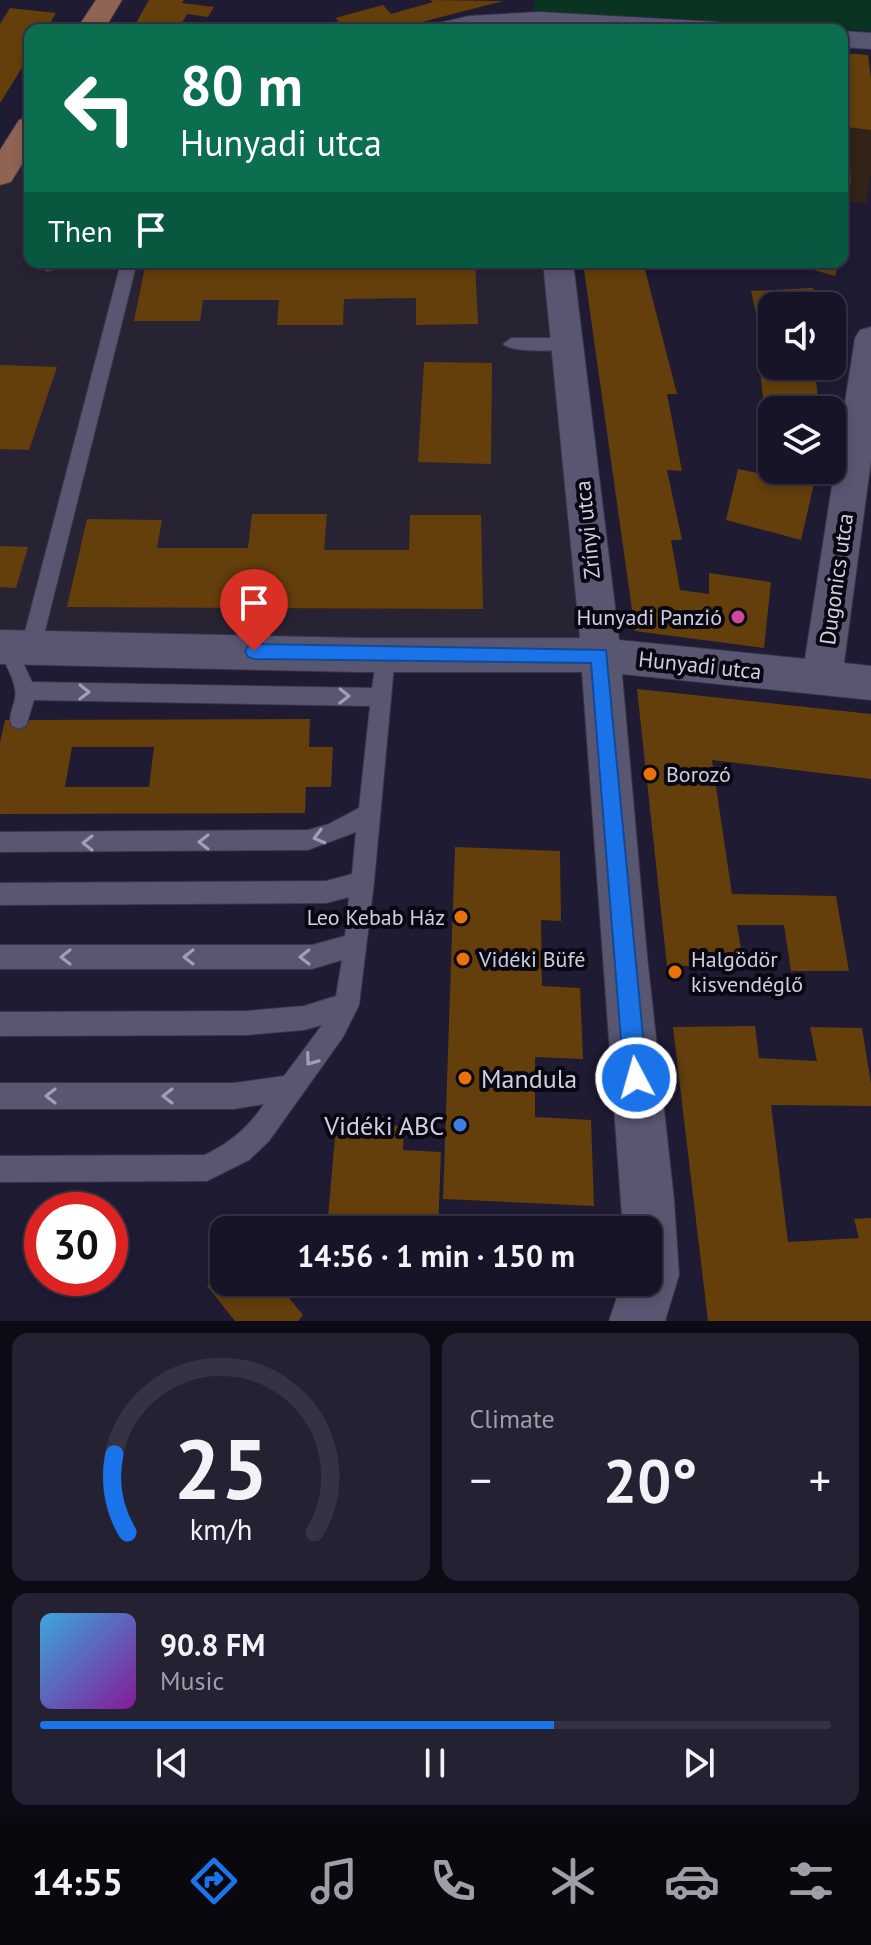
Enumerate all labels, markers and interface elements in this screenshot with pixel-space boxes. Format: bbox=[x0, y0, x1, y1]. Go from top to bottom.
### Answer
text: 80 m bbox=[180, 49, 303, 121]
icon: left bbox=[48, 56, 152, 160]
text: Hunyadi utca bbox=[180, 119, 382, 166]
icon: arrive bbox=[129, 208, 173, 252]
text: Then bbox=[48, 211, 113, 250]
map controls bbox=[758, 292, 846, 484]
button: sound bbox=[758, 292, 846, 380]
button: layers bbox=[758, 396, 846, 484]
street label: Zrínyi utca bbox=[568, 479, 606, 581]
street label: Dugonics utca bbox=[813, 511, 859, 647]
pin bbox=[220, 569, 288, 651]
icon: arrive bbox=[232, 581, 276, 625]
place label: Hunyadi Panzió bbox=[577, 603, 722, 631]
marker: Hunyadi Panzió bbox=[729, 608, 747, 626]
street label: Hunyadi utca bbox=[637, 645, 763, 685]
one-way arrow bbox=[78, 683, 91, 700]
one-way arrow bbox=[338, 687, 351, 705]
place label: Borozó bbox=[666, 760, 731, 788]
marker: Borozó bbox=[641, 765, 659, 783]
one-way arrow bbox=[313, 827, 326, 844]
one-way arrow bbox=[197, 833, 210, 851]
one-way arrow bbox=[81, 834, 94, 851]
place label: Leo Kebab Ház bbox=[307, 903, 445, 931]
marker: Leo Kebab Ház bbox=[452, 908, 470, 926]
place label: Vidéki Büfé bbox=[478, 945, 585, 973]
place label: Halgödör kisvendéglő bbox=[691, 945, 803, 998]
one-way arrow bbox=[59, 948, 72, 966]
one-way arrow bbox=[182, 948, 195, 966]
one-way arrow bbox=[298, 948, 311, 965]
marker: Vidéki Büfé bbox=[454, 950, 472, 968]
marker: Halgödör kisvendéglő bbox=[666, 963, 684, 981]
position arrow bbox=[594, 1036, 678, 1120]
one-way arrow bbox=[306, 1052, 321, 1066]
place label: Mandula bbox=[481, 1062, 577, 1095]
marker: Mandula bbox=[456, 1069, 474, 1087]
one-way arrow bbox=[44, 1087, 57, 1105]
one-way arrow bbox=[161, 1087, 174, 1105]
place label: Vidéki ABC bbox=[323, 1109, 444, 1142]
marker: Vidéki ABC bbox=[451, 1116, 469, 1134]
speed limit sign: 30 bbox=[24, 1192, 128, 1296]
text: 14:56 · 1 min · 150 m bbox=[297, 1236, 575, 1275]
text: Climate bbox=[470, 1402, 555, 1435]
text: 25 bbox=[174, 1414, 268, 1522]
text: 20° bbox=[603, 1441, 697, 1519]
text: − bbox=[470, 1451, 492, 1508]
text: + bbox=[809, 1451, 831, 1508]
text: km/h bbox=[189, 1511, 252, 1548]
text: 90.8 FM bbox=[160, 1625, 265, 1664]
text: Music bbox=[160, 1664, 224, 1697]
icon: previous bbox=[150, 1741, 194, 1785]
icon: pause bbox=[413, 1741, 457, 1785]
icon: next bbox=[677, 1741, 721, 1785]
icon: directions bbox=[186, 1853, 242, 1909]
icon: music bbox=[306, 1853, 362, 1909]
icon: phone bbox=[425, 1853, 481, 1909]
icon: climate bbox=[545, 1853, 601, 1909]
icon: car bbox=[664, 1853, 720, 1909]
icon: filters bbox=[783, 1853, 839, 1909]
text: 14:55 bbox=[32, 1858, 123, 1905]

